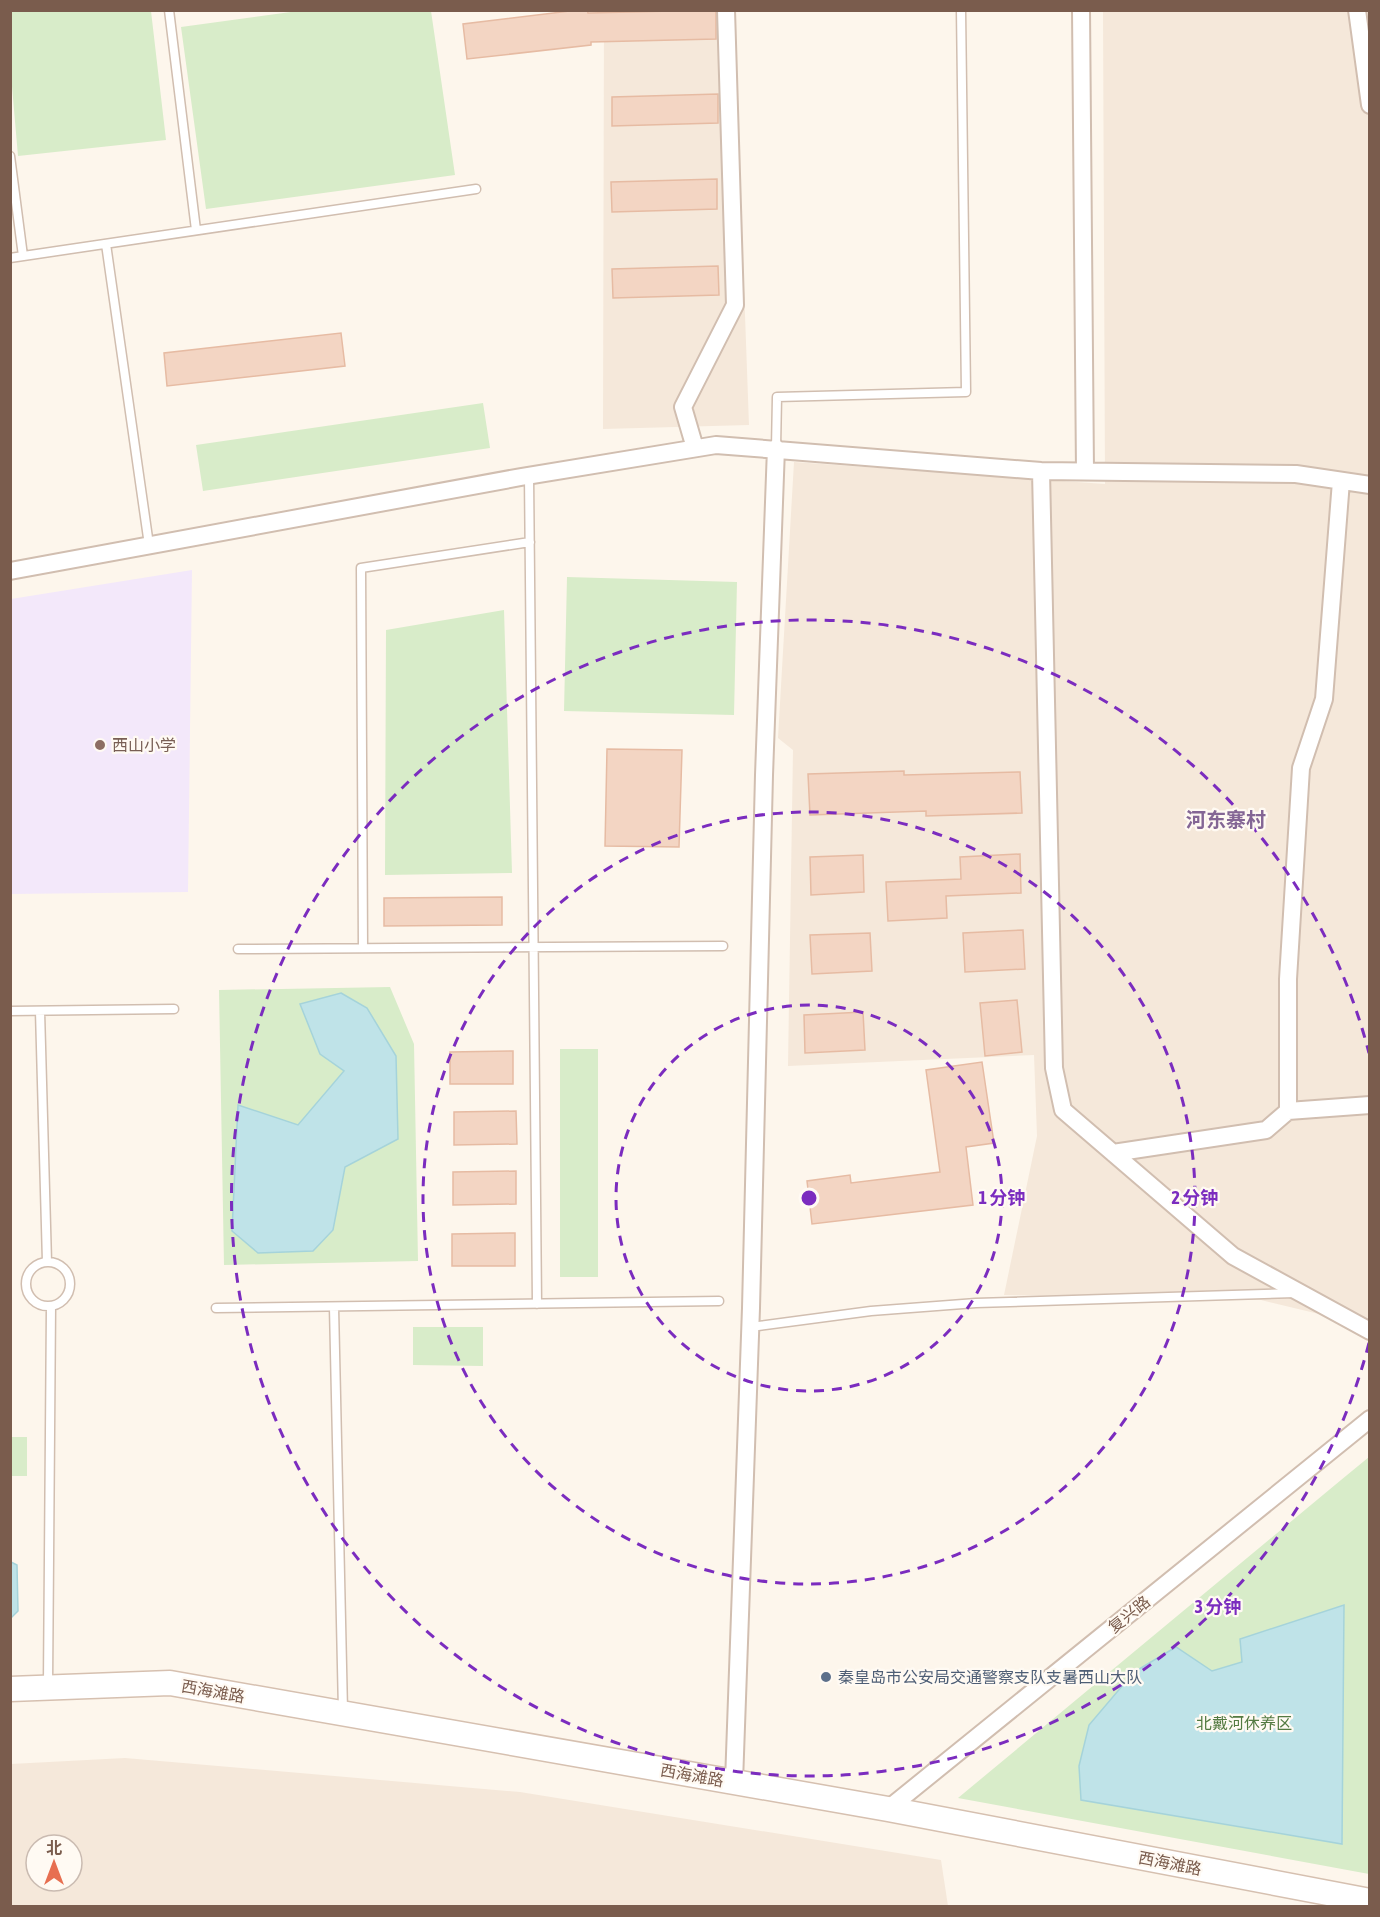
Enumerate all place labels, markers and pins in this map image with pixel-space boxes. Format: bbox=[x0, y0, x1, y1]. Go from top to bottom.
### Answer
place label: 西山小学 bbox=[112, 736, 176, 754]
marker: 西山小学 bbox=[93, 738, 107, 752]
centre of rings bbox=[799, 1188, 819, 1208]
place label: 秦皇岛市公安局交通警察支队支暑西山大队 bbox=[838, 1668, 1142, 1686]
marker: 秦皇岛市公安局交通警察支队支暑西山大队 bbox=[819, 1670, 833, 1684]

